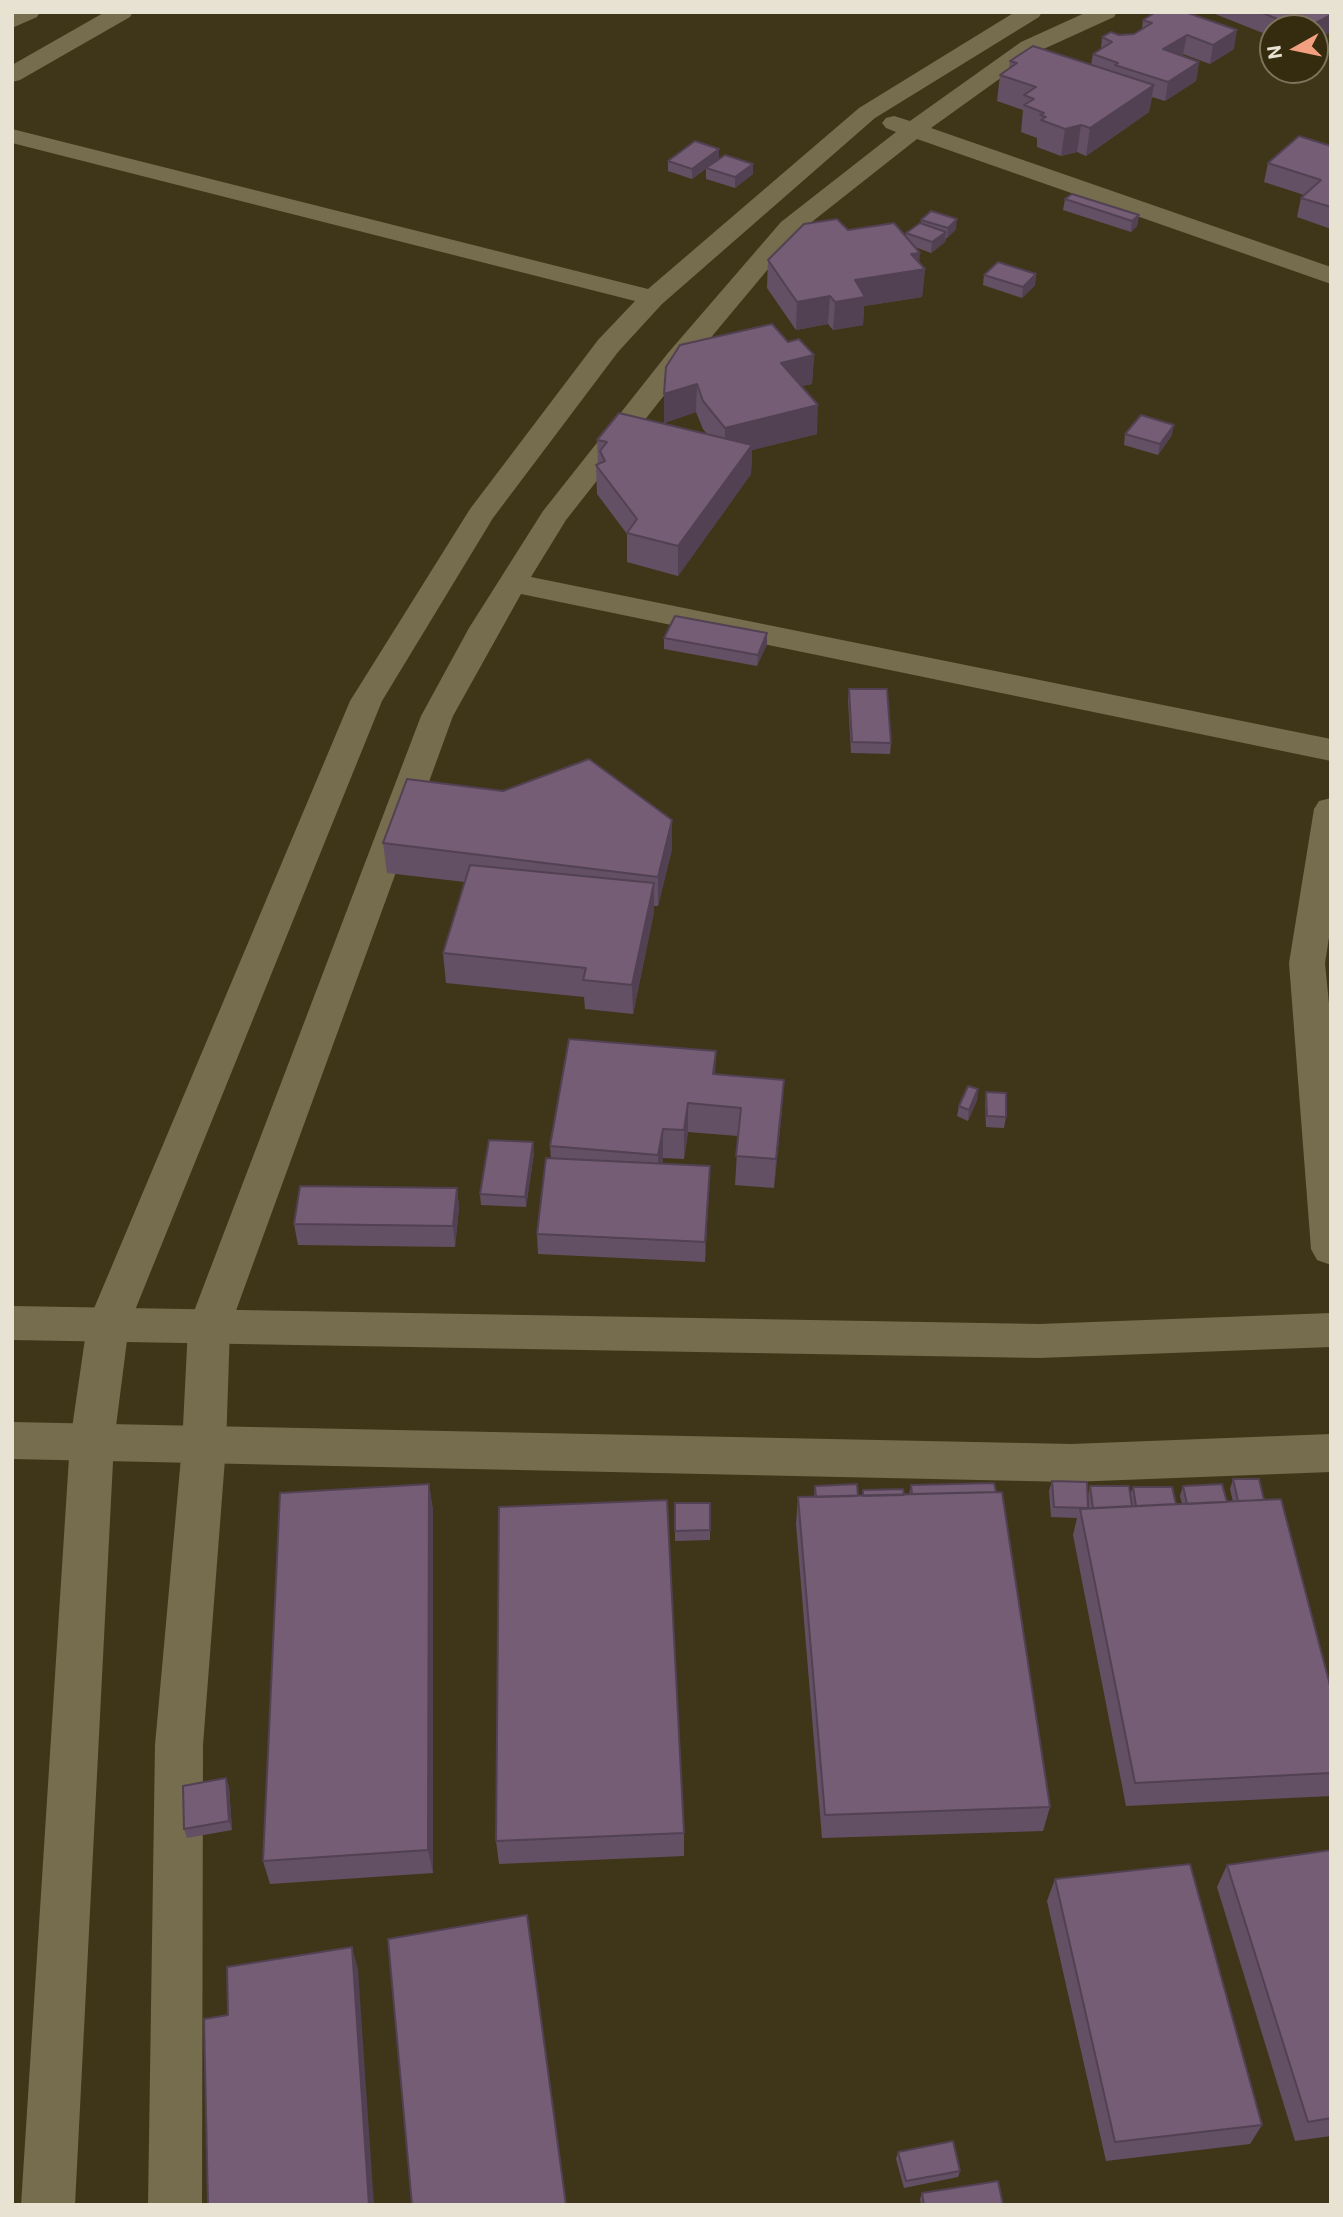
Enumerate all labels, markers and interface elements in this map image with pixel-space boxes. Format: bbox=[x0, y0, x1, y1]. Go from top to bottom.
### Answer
north arrow bbox=[1259, 14, 1329, 84]
text: N bbox=[1262, 44, 1287, 60]

